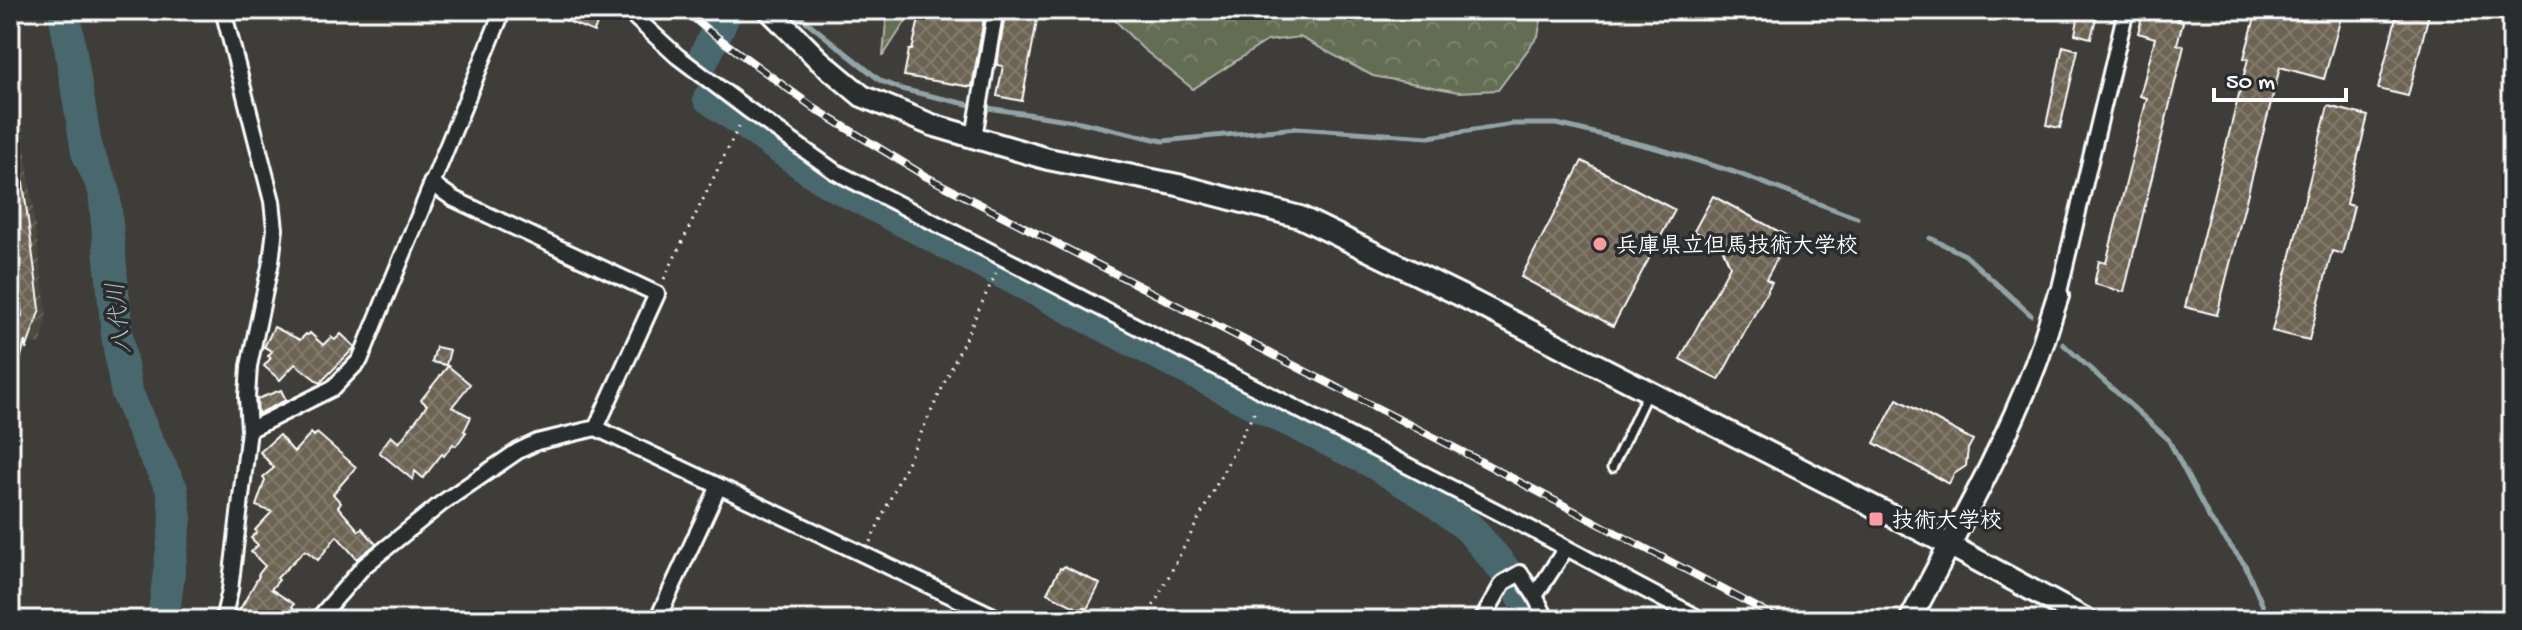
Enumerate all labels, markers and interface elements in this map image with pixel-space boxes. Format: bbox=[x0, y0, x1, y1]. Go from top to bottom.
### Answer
scale bar bbox=[2214, 52, 2346, 102]
text: 50 m bbox=[2226, 69, 2275, 98]
place label: 兵庫県立但馬技術大学校 bbox=[1616, 234, 1858, 261]
marker: 兵庫県立但馬技術大学校 bbox=[1591, 235, 1609, 253]
water label: 八代川 bbox=[102, 280, 140, 355]
place label: 技術大学校 bbox=[1892, 509, 2002, 536]
marker: 技術大学校 bbox=[1867, 510, 1885, 528]

